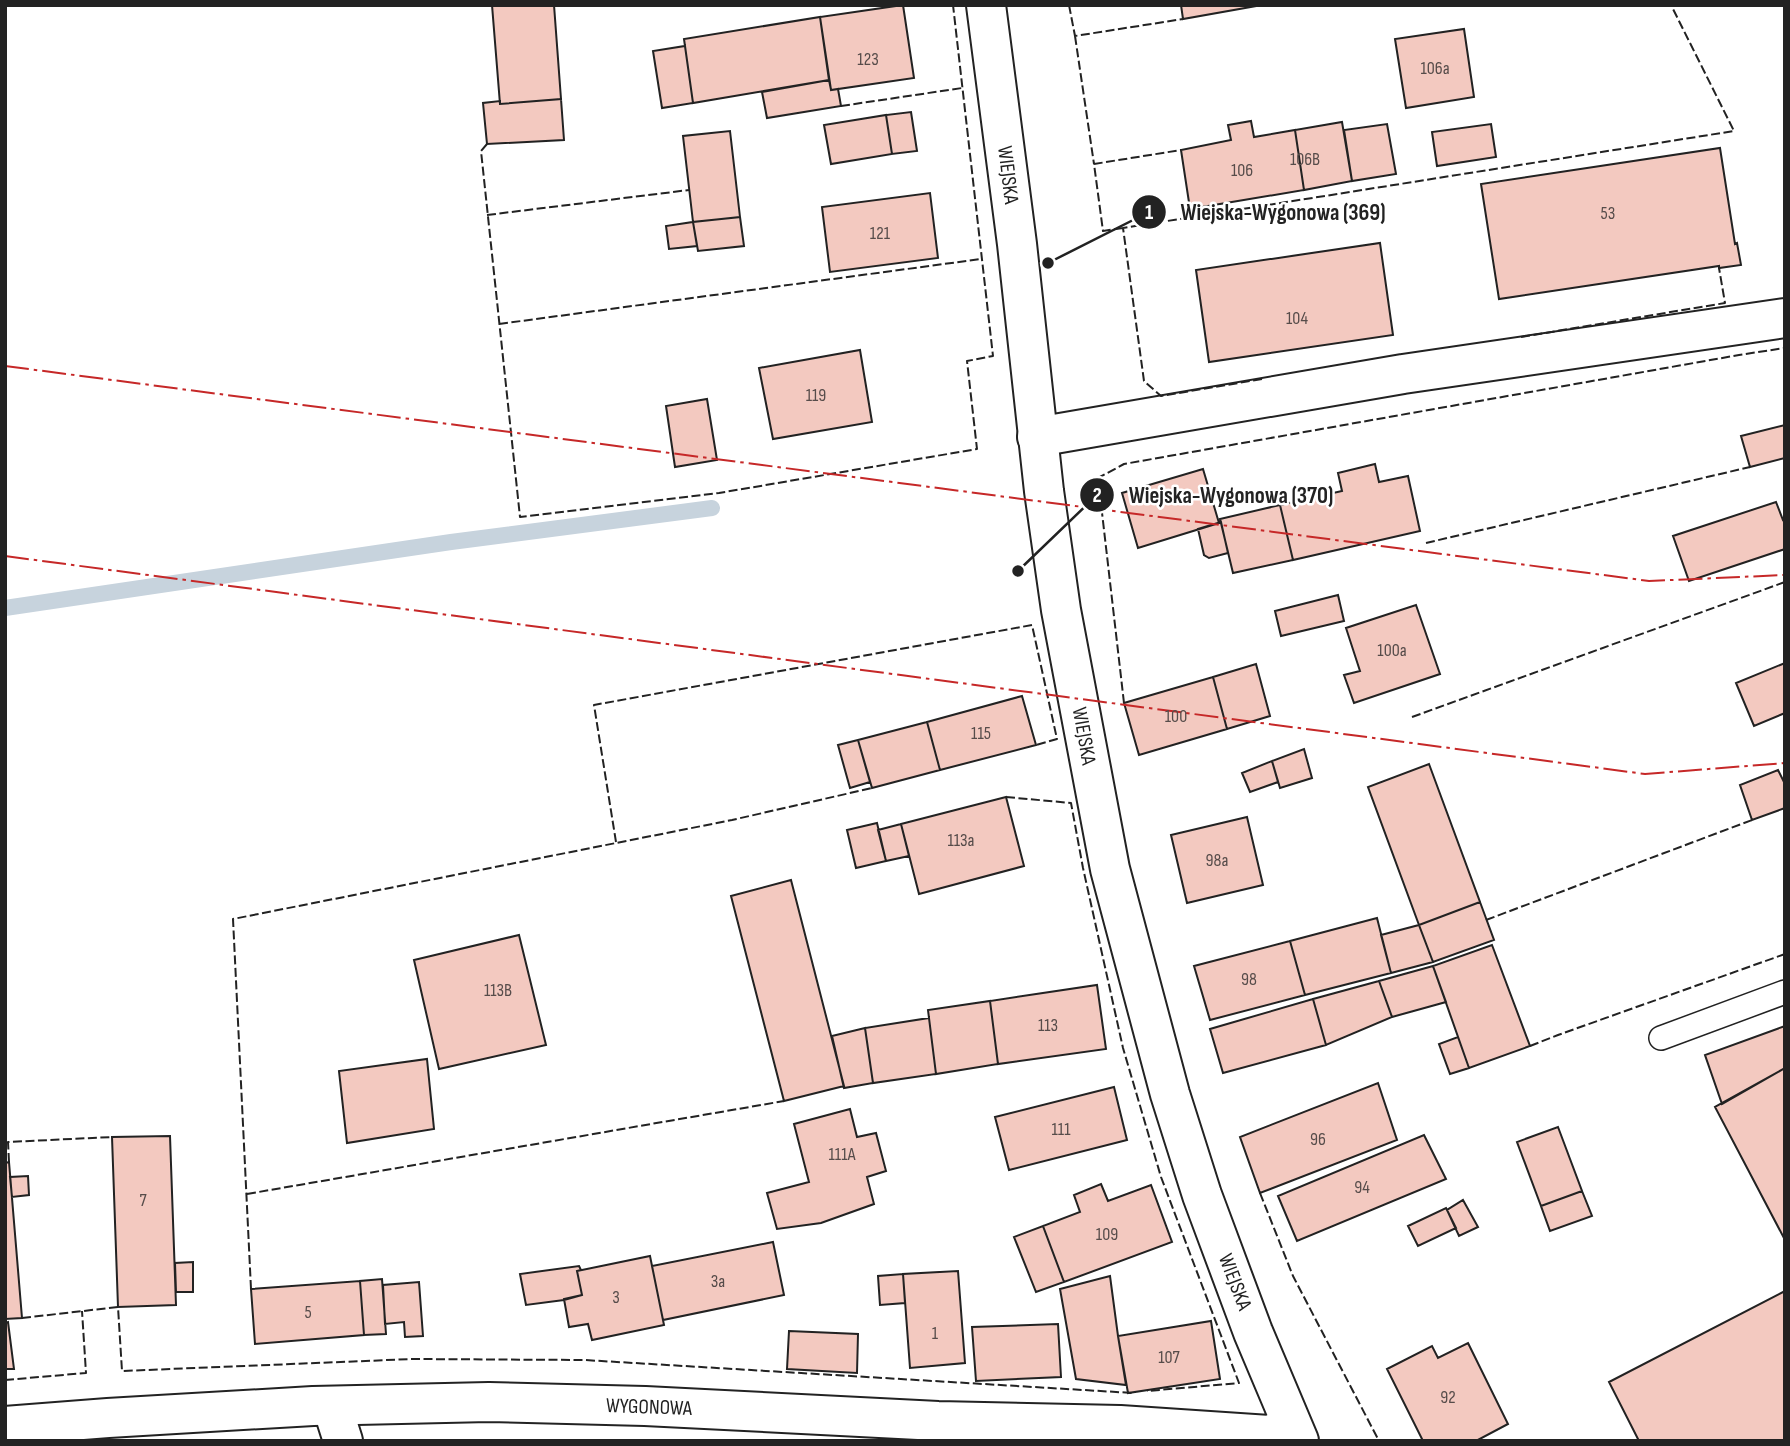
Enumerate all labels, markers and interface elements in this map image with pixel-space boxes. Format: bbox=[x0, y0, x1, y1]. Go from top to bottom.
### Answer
house number: 123 bbox=[857, 49, 879, 70]
house number: 106a bbox=[1420, 58, 1450, 79]
street label: WIEJSKA bbox=[992, 144, 1024, 206]
house number: 106B bbox=[1290, 149, 1320, 170]
house number: 106 bbox=[1231, 160, 1253, 181]
callout: Wiejska-Wygonowa (369) bbox=[1132, 190, 1400, 234]
text: Wiejska-Wygonowa (369) bbox=[1180, 199, 1386, 227]
text: 1 bbox=[1145, 200, 1153, 225]
house number: 53 bbox=[1601, 203, 1615, 224]
house number: 121 bbox=[870, 223, 891, 244]
house number: 104 bbox=[1286, 308, 1308, 329]
house number: 119 bbox=[806, 385, 826, 406]
callout: Wiejska-Wygonowa (370) bbox=[1080, 473, 1347, 517]
text: Wiejska-Wygonowa (370) bbox=[1129, 482, 1333, 510]
text: 2 bbox=[1092, 483, 1102, 508]
house number: 100a bbox=[1377, 640, 1407, 661]
street label: WIEJSKA bbox=[1067, 705, 1102, 768]
house number: 100 bbox=[1165, 706, 1187, 727]
house number: 115 bbox=[971, 723, 991, 744]
house number: 113a bbox=[947, 830, 975, 851]
house number: 98a bbox=[1206, 850, 1228, 871]
house number: 98 bbox=[1241, 969, 1257, 990]
house number: 113B bbox=[484, 980, 512, 1001]
house number: 113 bbox=[1038, 1015, 1058, 1036]
house number: 111 bbox=[1052, 1119, 1071, 1140]
house number: 96 bbox=[1310, 1129, 1326, 1150]
house number: 111A bbox=[829, 1144, 856, 1165]
house number: 94 bbox=[1354, 1177, 1370, 1198]
house number: 7 bbox=[139, 1190, 147, 1211]
house number: 109 bbox=[1096, 1224, 1118, 1245]
street label: WIEJSKA bbox=[1213, 1250, 1257, 1315]
house number: 3a bbox=[711, 1271, 725, 1292]
house number: 3 bbox=[612, 1287, 620, 1308]
house number: 5 bbox=[304, 1302, 312, 1323]
house number: 1 bbox=[932, 1323, 939, 1344]
house number: 107 bbox=[1158, 1347, 1181, 1368]
house number: 92 bbox=[1440, 1387, 1456, 1408]
street label: WYGONOWA bbox=[606, 1393, 693, 1421]

